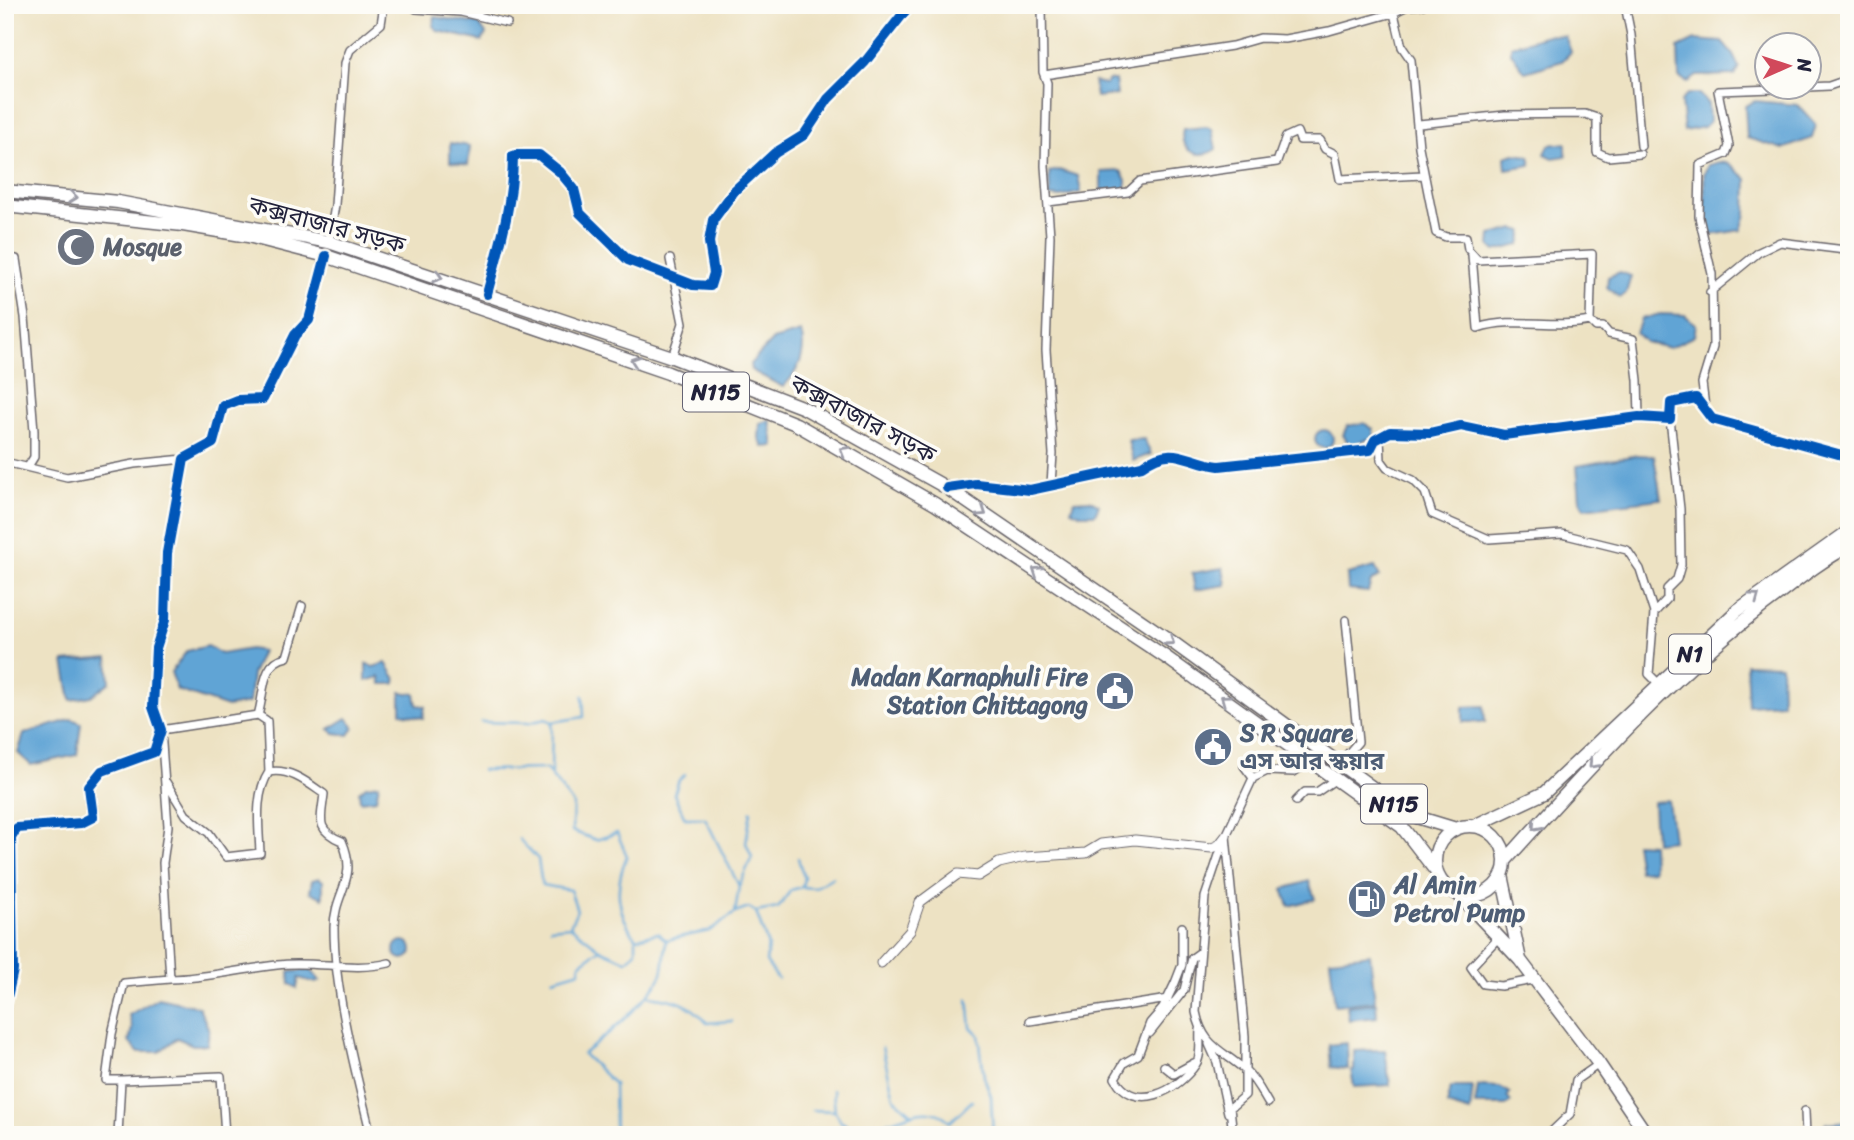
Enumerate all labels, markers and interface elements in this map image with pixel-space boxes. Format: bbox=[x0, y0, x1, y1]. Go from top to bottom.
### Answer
north arrow bbox=[1752, 32, 1822, 102]
text: N bbox=[1788, 57, 1821, 73]
street label: কক্সবাজার সড়ক bbox=[243, 184, 411, 266]
one-way arrow bbox=[67, 189, 79, 204]
mosque icon: Mosque bbox=[55, 226, 97, 268]
place label: Mosque bbox=[102, 226, 182, 268]
one-way arrow bbox=[431, 269, 444, 283]
one-way arrow bbox=[629, 355, 642, 369]
street label: কক্সবাজার সড়ক bbox=[781, 362, 944, 476]
road number: N115 bbox=[683, 372, 749, 412]
one-way arrow bbox=[838, 446, 851, 459]
one-way arrow bbox=[974, 504, 987, 516]
one-way arrow bbox=[1031, 567, 1044, 580]
one-way arrow bbox=[1747, 592, 1760, 605]
one-way arrow bbox=[1162, 633, 1175, 645]
road number: N1 bbox=[1669, 634, 1711, 674]
place label: Madan Karnaphuli Fire Station Chittagong bbox=[850, 656, 1089, 726]
public building icon: Madan Karnaphuli Fire Station Chittagong bbox=[1094, 670, 1136, 712]
one-way arrow bbox=[1220, 695, 1233, 707]
place label: S R Square এস আর স্কয়ার bbox=[1239, 712, 1385, 782]
public building icon: S R Square এস আর স্কয়ার bbox=[1192, 726, 1234, 768]
one-way arrow bbox=[1588, 756, 1601, 769]
road number: N115 bbox=[1361, 784, 1427, 824]
one-way arrow bbox=[1532, 818, 1544, 831]
place label: Al Amin Petrol Pump bbox=[1393, 864, 1525, 934]
fuel station icon: Al Amin Petrol Pump bbox=[1346, 878, 1388, 920]

